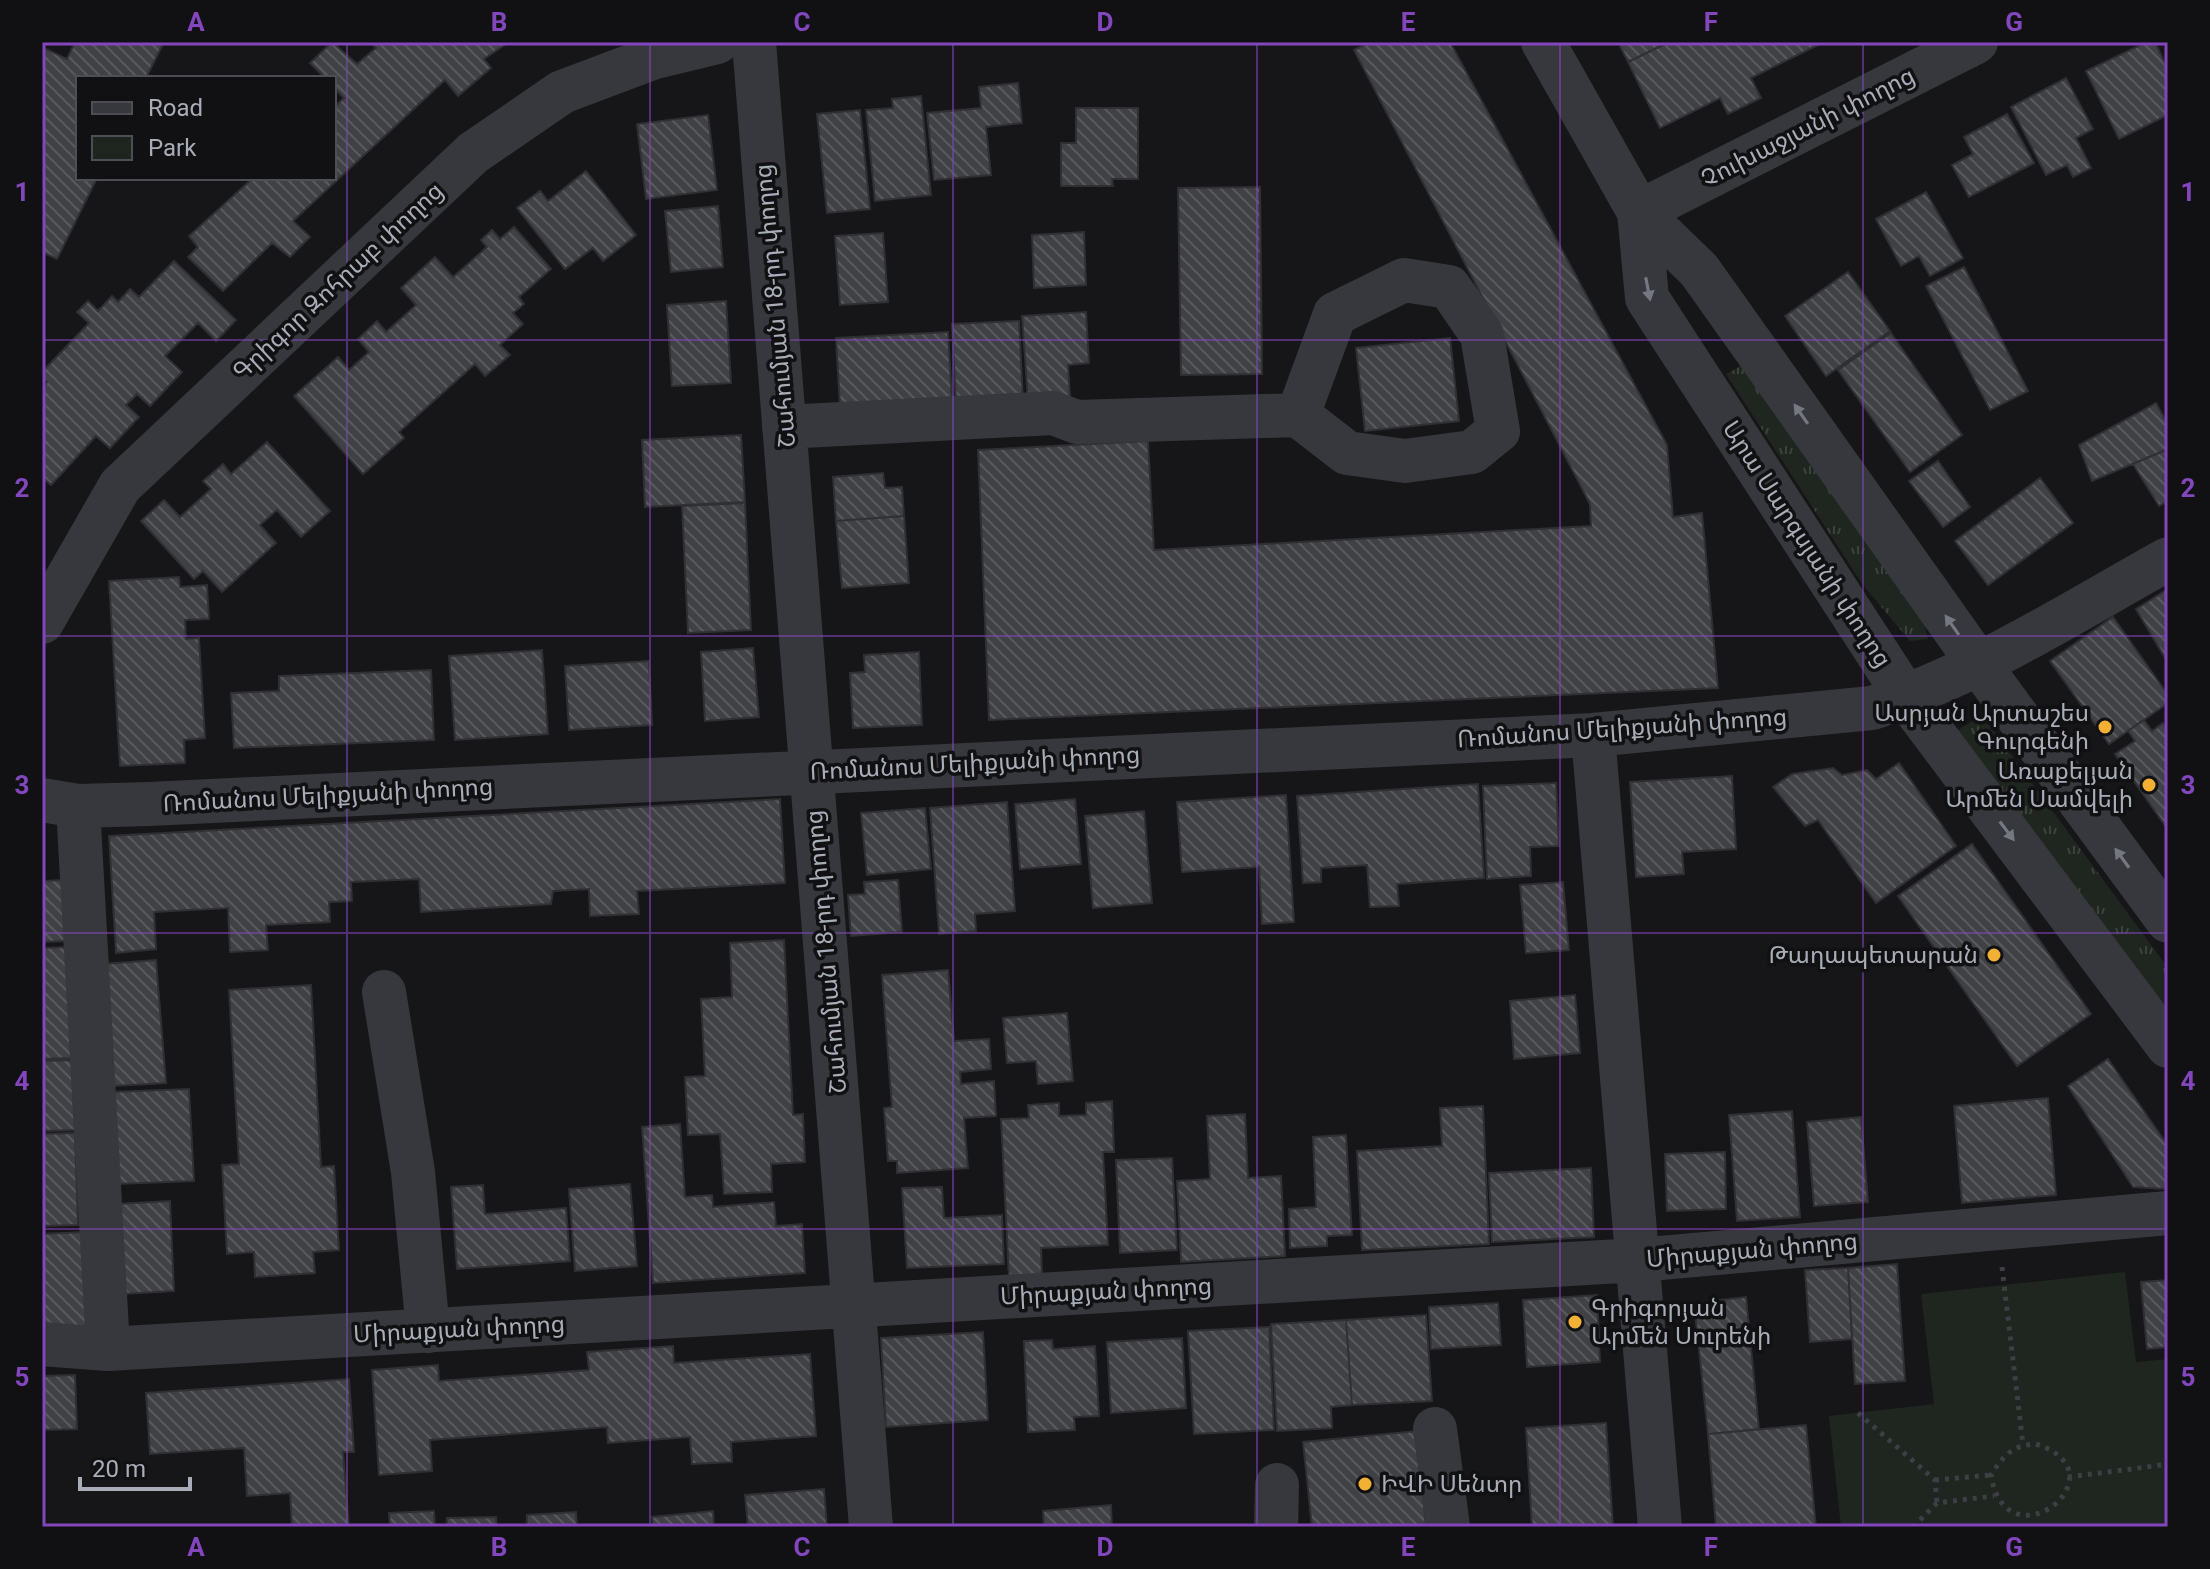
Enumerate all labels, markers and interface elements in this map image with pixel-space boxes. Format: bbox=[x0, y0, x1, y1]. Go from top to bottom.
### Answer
text: A bbox=[187, 7, 205, 37]
text: B bbox=[491, 7, 507, 37]
text: C bbox=[793, 7, 811, 37]
text: D bbox=[1097, 7, 1113, 37]
text: E bbox=[1401, 7, 1416, 37]
text: F bbox=[1704, 7, 1718, 37]
text: G bbox=[2005, 7, 2023, 37]
street label: Չուխաջյանի փողոց bbox=[1697, 61, 1919, 193]
legend bbox=[76, 76, 336, 180]
text: Road bbox=[148, 94, 203, 122]
text: Park bbox=[148, 134, 197, 162]
street label: Շահումյան 18-րդ փողոց bbox=[749, 163, 801, 449]
street label: Գրիգոր Զոհրաբ փողոց bbox=[227, 176, 449, 386]
text: 1 bbox=[15, 177, 29, 207]
text: 1 bbox=[2181, 177, 2195, 207]
one-way arrow bbox=[1642, 277, 1655, 302]
one-way arrow bbox=[1794, 403, 1809, 424]
street label: Արա Սարգսյանի փողոց bbox=[1717, 416, 1897, 672]
text: 2 bbox=[15, 473, 29, 503]
text: 2 bbox=[2181, 473, 2195, 503]
one-way arrow bbox=[1944, 615, 1960, 636]
place label: Ասրյան Արտաշես Գուրգենի bbox=[1874, 699, 2089, 755]
street label: Ռոմանոս Մելիքյանի փողոց bbox=[1456, 703, 1788, 753]
marker: Ասրյան Արտաշես Գուրգենի bbox=[2096, 718, 2114, 736]
street label: Ռոմանոս Մելիքյանի փողոց bbox=[809, 740, 1141, 786]
place label: Առաքելյան Արմեն Սամվելի bbox=[1945, 757, 2133, 813]
text: 3 bbox=[15, 770, 29, 800]
text: 3 bbox=[2181, 770, 2195, 800]
street label: Ռոմանոս Մելիքյանի փողոց bbox=[162, 772, 494, 818]
marker: Առաքելյան Արմեն Սամվելի bbox=[2140, 776, 2158, 794]
street label: Շահումյան 18-րդ փողոց bbox=[800, 809, 852, 1095]
one-way arrow bbox=[1999, 821, 2014, 842]
one-way arrow bbox=[2114, 847, 2130, 868]
place label: Թաղապետարան bbox=[1768, 941, 1978, 969]
marker: Թաղապետարան bbox=[1985, 946, 2003, 964]
text: 4 bbox=[15, 1066, 30, 1096]
text: 4 bbox=[2181, 1066, 2196, 1096]
street label: Միրաքյան փողոց bbox=[1645, 1227, 1859, 1273]
street label: Միրաքյան փողոց bbox=[999, 1271, 1213, 1311]
place label: Գրիգորյան Արմեն Սուրենի bbox=[1591, 1294, 1771, 1350]
street label: Միրաքյան փողոց bbox=[352, 1309, 566, 1349]
marker: Գրիգորյան Արմեն Սուրենի bbox=[1566, 1313, 1584, 1331]
text: 5 bbox=[15, 1362, 29, 1392]
text: 5 bbox=[2181, 1362, 2195, 1392]
scale bar bbox=[80, 1441, 190, 1491]
text: 20 m bbox=[92, 1455, 146, 1483]
place label: ԻՎԻ Սենտր bbox=[1381, 1470, 1522, 1498]
marker: ԻՎԻ Սենտր bbox=[1356, 1475, 1374, 1493]
text: A bbox=[187, 1532, 205, 1562]
text: B bbox=[491, 1532, 507, 1562]
text: C bbox=[793, 1532, 811, 1562]
text: D bbox=[1097, 1532, 1113, 1562]
text: E bbox=[1401, 1532, 1416, 1562]
text: F bbox=[1704, 1532, 1718, 1562]
text: G bbox=[2005, 1532, 2023, 1562]

